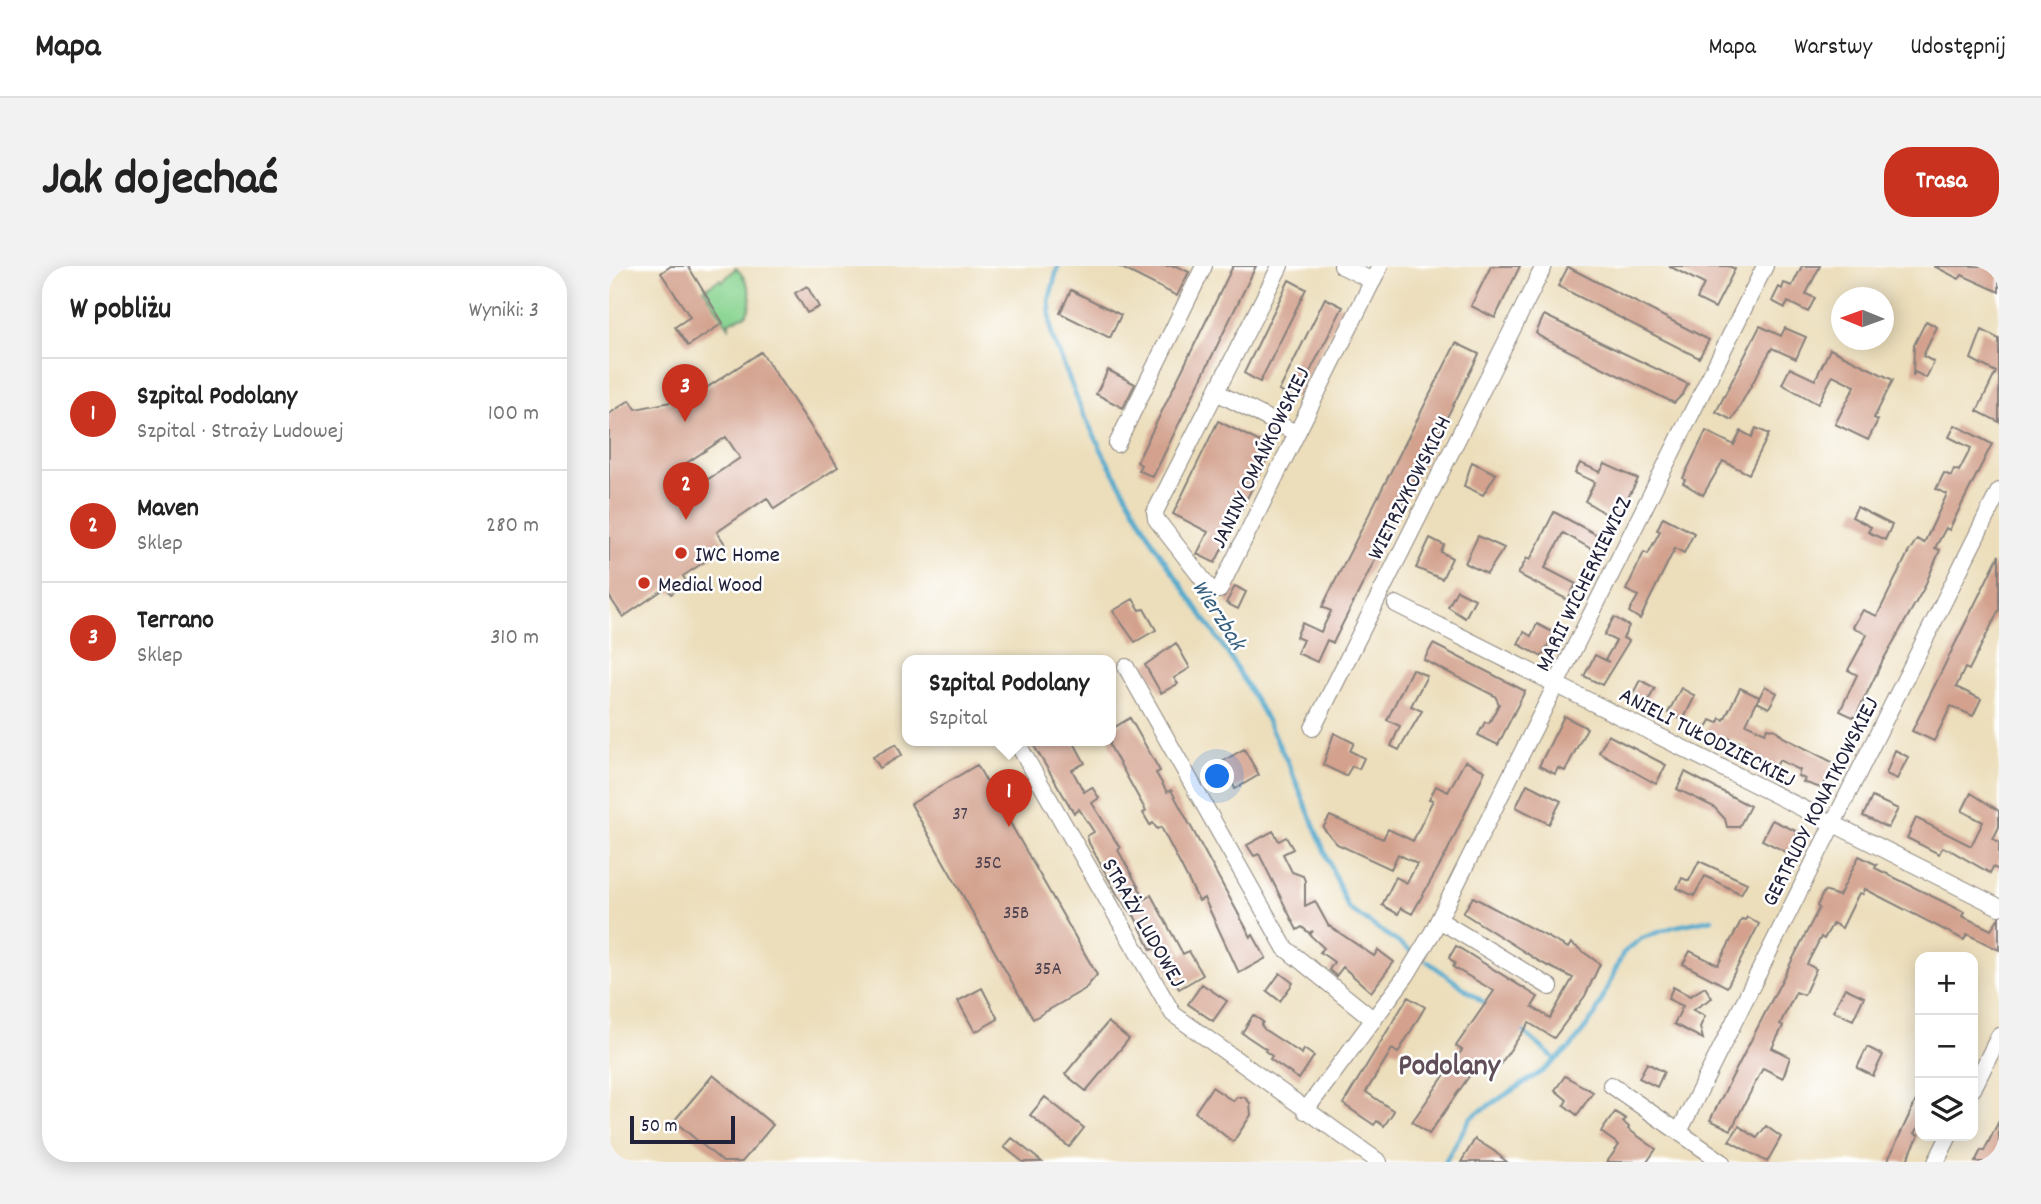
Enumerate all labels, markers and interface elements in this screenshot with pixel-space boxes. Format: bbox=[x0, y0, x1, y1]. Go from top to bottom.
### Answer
text: Mapa bbox=[35, 25, 101, 72]
text: Mapa bbox=[1708, 31, 1756, 65]
text: Warstwy bbox=[1794, 31, 1872, 65]
text: Udostępnij bbox=[1910, 31, 2006, 65]
text: Jak dojechać bbox=[42, 147, 278, 217]
button: Trasa bbox=[1884, 147, 1999, 217]
north arrow bbox=[1831, 287, 1894, 350]
text: W pobliżu bbox=[70, 290, 171, 333]
text: Wyniki: 3 bbox=[469, 295, 539, 328]
street label: JANINY OMAŃKOWSKIEJ bbox=[1204, 362, 1320, 555]
pin: 3 bbox=[662, 364, 708, 422]
text: Szpital Podolany bbox=[137, 379, 297, 416]
text: 1 bbox=[90, 398, 96, 431]
text: 100 m bbox=[488, 398, 539, 431]
street label: WIETRZYKOWSKICH bbox=[1361, 411, 1462, 566]
text: Szpital · Straży Ludowej bbox=[137, 416, 344, 449]
pin: 2 bbox=[663, 462, 709, 520]
street label: MARII WICHERKIEWICZ bbox=[1528, 490, 1642, 678]
text: Maven bbox=[137, 491, 199, 528]
text: 2 bbox=[88, 510, 98, 543]
text: 280 m bbox=[486, 510, 539, 543]
text: Sklep bbox=[137, 528, 183, 561]
place label: IWC Home bbox=[695, 540, 780, 573]
marker: IWC Home bbox=[673, 545, 689, 561]
place label: Medial Wood bbox=[658, 570, 763, 603]
water label: Wierzbak bbox=[1182, 574, 1254, 660]
marker: Medial Wood bbox=[636, 575, 652, 591]
text: Terrano bbox=[137, 603, 214, 640]
text: 3 bbox=[88, 622, 98, 655]
text: 310 m bbox=[490, 622, 539, 655]
text: Sklep bbox=[137, 640, 183, 673]
popup bbox=[902, 655, 1116, 746]
text: Szpital Podolany bbox=[929, 666, 1089, 703]
street label: ANIELI TUŁODZIECKIEJ bbox=[1612, 680, 1800, 798]
street label: GERTRUDY KONATKOWSKIEJ bbox=[1755, 692, 1889, 913]
text: Szpital bbox=[929, 703, 987, 736]
your location bbox=[1200, 759, 1234, 793]
pin: 1 bbox=[986, 769, 1032, 827]
house number: 37 bbox=[952, 802, 968, 829]
house number: 35C bbox=[975, 851, 1001, 878]
street label: STRAŻY LUDOWEJ bbox=[1092, 853, 1192, 995]
house number: 35B bbox=[1003, 901, 1029, 928]
map controls bbox=[1915, 952, 1978, 1141]
button: + bbox=[1915, 952, 1978, 1015]
house number: 35A bbox=[1034, 957, 1062, 984]
button: − bbox=[1915, 1015, 1978, 1078]
district label: Podolany bbox=[1398, 1047, 1502, 1090]
button: layers bbox=[1915, 1078, 1978, 1141]
scale bar bbox=[630, 1113, 735, 1145]
text: 50 m bbox=[641, 1114, 678, 1141]

